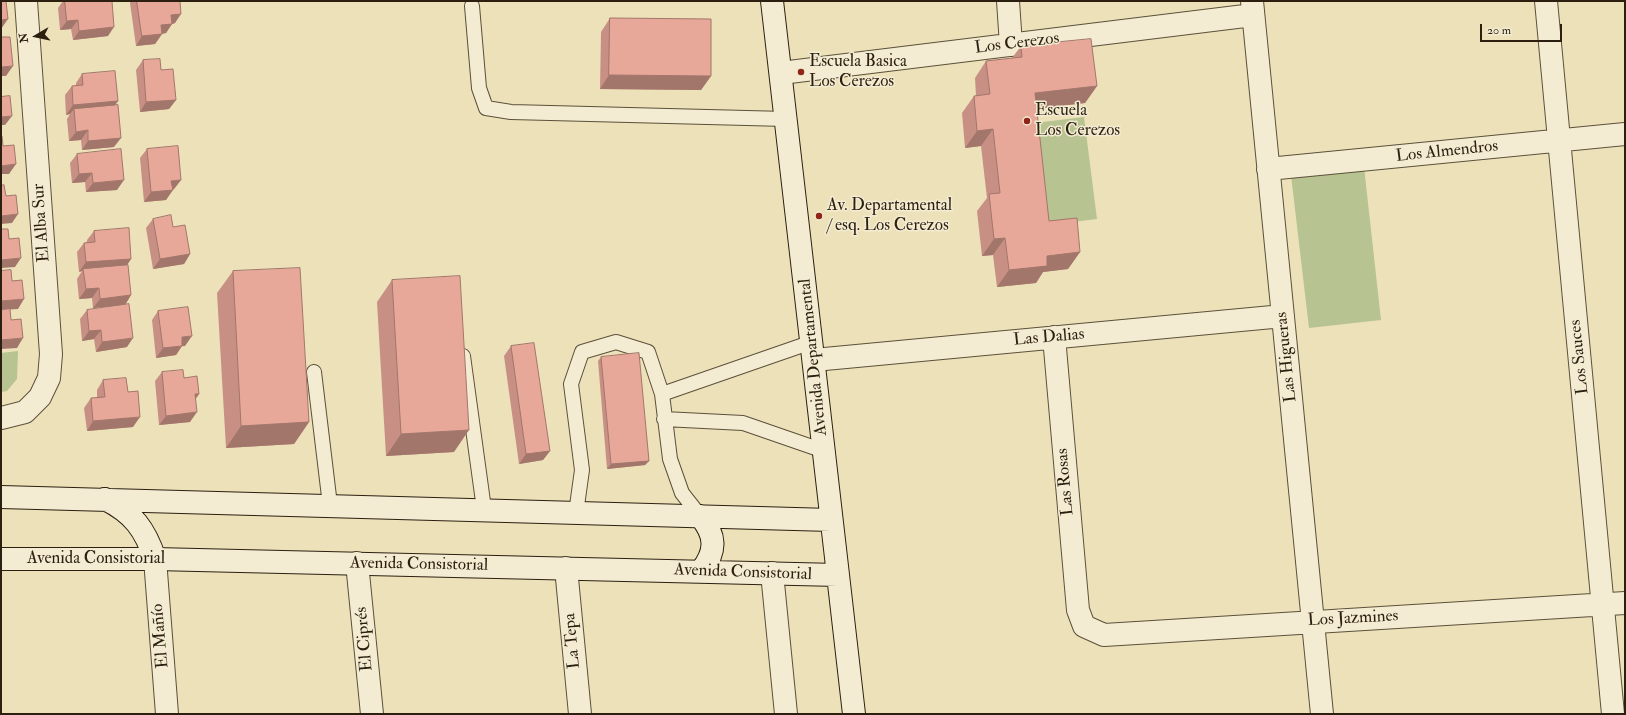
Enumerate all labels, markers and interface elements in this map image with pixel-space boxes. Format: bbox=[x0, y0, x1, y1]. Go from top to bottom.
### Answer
north arrow bbox=[16, 16, 56, 56]
scale bar bbox=[1482, 16, 1564, 42]
text: 20 m bbox=[1487, 23, 1511, 38]
street label: Los Cerezos bbox=[973, 29, 1061, 59]
text: N bbox=[16, 32, 31, 44]
place label: Escuela Basica Los Cerezos bbox=[809, 52, 907, 92]
marker: Escuela Basica Los Cerezos bbox=[796, 67, 806, 77]
place label: Escuela Los Cerezos bbox=[1035, 101, 1120, 141]
marker: Escuela Los Cerezos bbox=[1022, 116, 1032, 126]
street label: Los Almendros bbox=[1395, 136, 1499, 168]
street label: El Alba Sur bbox=[29, 183, 55, 263]
place label: Av. Departamental / esq. Los Cerezos bbox=[827, 196, 952, 236]
marker: Av. Departamental / esq. Los Cerezos bbox=[814, 211, 824, 221]
street label: Avenida Departamental bbox=[796, 277, 832, 437]
street label: Las Higueras bbox=[1272, 311, 1302, 403]
street label: Los Sauces bbox=[1566, 319, 1594, 395]
street label: Las Dalias bbox=[1013, 325, 1085, 351]
street label: Las Rosas bbox=[1053, 447, 1079, 517]
street label: Avenida Consistorial bbox=[27, 549, 165, 569]
street label: Avenida Consistorial bbox=[350, 554, 488, 576]
street label: Avenida Consistorial bbox=[674, 560, 812, 586]
street label: El Mañío bbox=[148, 603, 174, 669]
street label: El Ciprés bbox=[352, 606, 378, 672]
street label: Los Jazmines bbox=[1307, 606, 1399, 632]
street label: La Tepa bbox=[560, 612, 586, 670]

